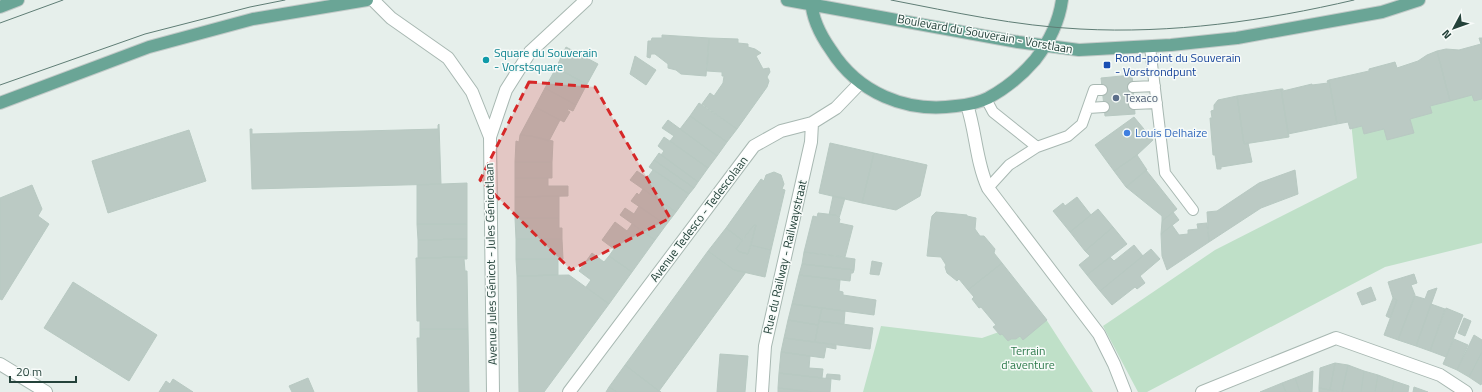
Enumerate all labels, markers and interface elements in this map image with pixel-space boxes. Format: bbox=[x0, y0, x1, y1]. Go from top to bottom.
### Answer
north arrow bbox=[1434, 8, 1474, 48]
street label: Boulevard du Souverain - Vorstlaan bbox=[896, 9, 1074, 58]
text: N bbox=[1438, 26, 1455, 43]
place label: Square du Souverain - Vorstsquare bbox=[494, 43, 597, 76]
place label: Rond-point du Souverain - Vorstrondpunt bbox=[1115, 48, 1241, 81]
marker: Square du Souverain - Vorstsquare bbox=[481, 55, 491, 65]
marker: Rond-point du Souverain - Vorstrondpunt bbox=[1102, 60, 1112, 70]
place label: Texaco bbox=[1124, 88, 1158, 107]
marker: Texaco bbox=[1111, 93, 1121, 103]
place label: Louis Delhaize bbox=[1135, 123, 1207, 142]
marker: Louis Delhaize bbox=[1122, 128, 1132, 138]
street label: Avenue Tedesco - Tedescolaan bbox=[645, 152, 752, 286]
street label: Avenue Jules Génicot - Jules Génicotlaan bbox=[479, 163, 502, 365]
street label: Rue du Railway - Railwaystraat bbox=[758, 177, 812, 336]
park label: Terrain d'aventure bbox=[1001, 341, 1055, 374]
scale bar bbox=[10, 358, 76, 384]
text: 20 m bbox=[16, 362, 42, 381]

